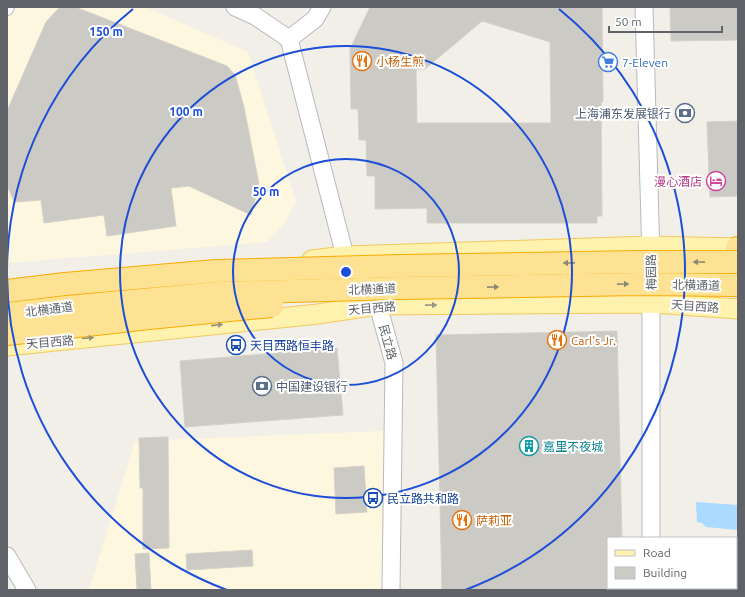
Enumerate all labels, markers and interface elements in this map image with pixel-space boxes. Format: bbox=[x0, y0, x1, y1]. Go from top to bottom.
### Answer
scale bar bbox=[609, 8, 722, 34]
text: 50 m bbox=[615, 15, 642, 28]
text: 150 m bbox=[89, 25, 123, 38]
restaurant icon: 小杨生煎 bbox=[351, 50, 373, 72]
supermarket icon: 7-Eleven bbox=[597, 51, 619, 73]
place label: 小杨生煎 bbox=[376, 55, 424, 68]
place label: 7-Eleven bbox=[622, 56, 668, 69]
bank icon: 上海浦东发展银行 bbox=[674, 102, 696, 124]
text: 100 m bbox=[169, 105, 203, 118]
place label: 上海浦东发展银行 bbox=[575, 107, 671, 120]
hotel icon: 漫心酒店 bbox=[705, 170, 727, 192]
place label: 漫心酒店 bbox=[654, 175, 702, 188]
text: 50 m bbox=[253, 185, 279, 198]
street label: 梅园路 bbox=[644, 254, 658, 290]
one-way arrow bbox=[692, 259, 705, 265]
one-way arrow bbox=[562, 260, 575, 266]
centre of rings bbox=[339, 265, 353, 279]
street label: 北横通道 bbox=[672, 278, 720, 292]
one-way arrow bbox=[617, 281, 629, 288]
street label: 北横通道 bbox=[348, 282, 396, 296]
one-way arrow bbox=[487, 284, 500, 290]
street label: 天目西路 bbox=[671, 298, 719, 314]
street label: 天目西路 bbox=[348, 299, 396, 317]
street label: 北横通道 bbox=[24, 300, 74, 318]
one-way arrow bbox=[425, 302, 438, 308]
one-way arrow bbox=[211, 322, 223, 328]
street label: 民立路 bbox=[377, 323, 399, 361]
restaurant icon: Carl's Jr. bbox=[546, 329, 568, 351]
street label: 天目西路 bbox=[26, 333, 74, 351]
bus stop icon: 天目西路恒丰路 bbox=[225, 334, 247, 356]
place label: Carl's Jr. bbox=[571, 334, 616, 347]
one-way arrow bbox=[82, 335, 94, 342]
place label: 天目西路恒丰路 bbox=[250, 339, 334, 352]
bank icon: 中国建设银行 bbox=[251, 375, 273, 397]
place label: 中国建设银行 bbox=[276, 380, 348, 393]
building icon: 嘉里不夜城 bbox=[518, 435, 540, 457]
place label: 嘉里不夜城 bbox=[543, 440, 603, 453]
bus stop icon: 民立路共和路 bbox=[362, 487, 384, 509]
place label: 民立路共和路 bbox=[387, 492, 459, 505]
restaurant icon: 萨莉亚 bbox=[451, 509, 473, 531]
place label: 萨莉亚 bbox=[476, 514, 512, 527]
legend bbox=[607, 537, 737, 589]
text: Road bbox=[643, 546, 671, 559]
text: Building bbox=[643, 566, 687, 579]

